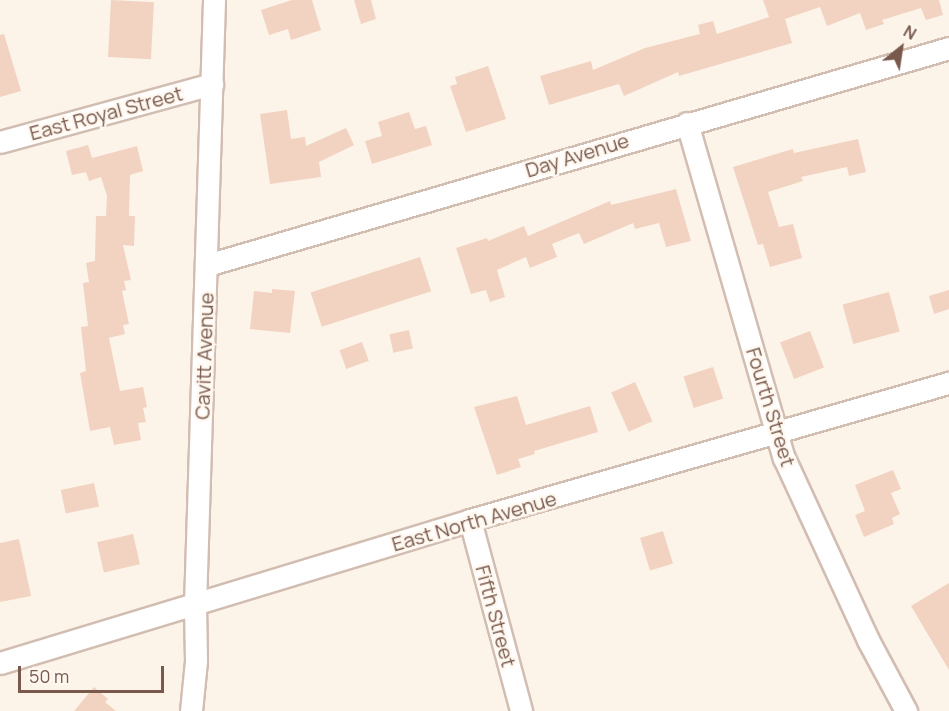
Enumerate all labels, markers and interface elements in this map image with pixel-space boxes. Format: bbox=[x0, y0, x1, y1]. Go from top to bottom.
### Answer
north arrow bbox=[871, 18, 931, 78]
text: N bbox=[900, 20, 920, 45]
street label: East Royal Street bbox=[27, 81, 185, 145]
street label: Day Avenue bbox=[522, 128, 632, 182]
street label: Cavitt Avenue bbox=[190, 292, 218, 420]
street label: Fourth Street bbox=[741, 345, 801, 469]
street label: East North Avenue bbox=[389, 486, 559, 556]
street label: Fifth Street bbox=[471, 562, 521, 670]
scale bar bbox=[21, 654, 166, 692]
text: 50 m bbox=[29, 664, 69, 688]

